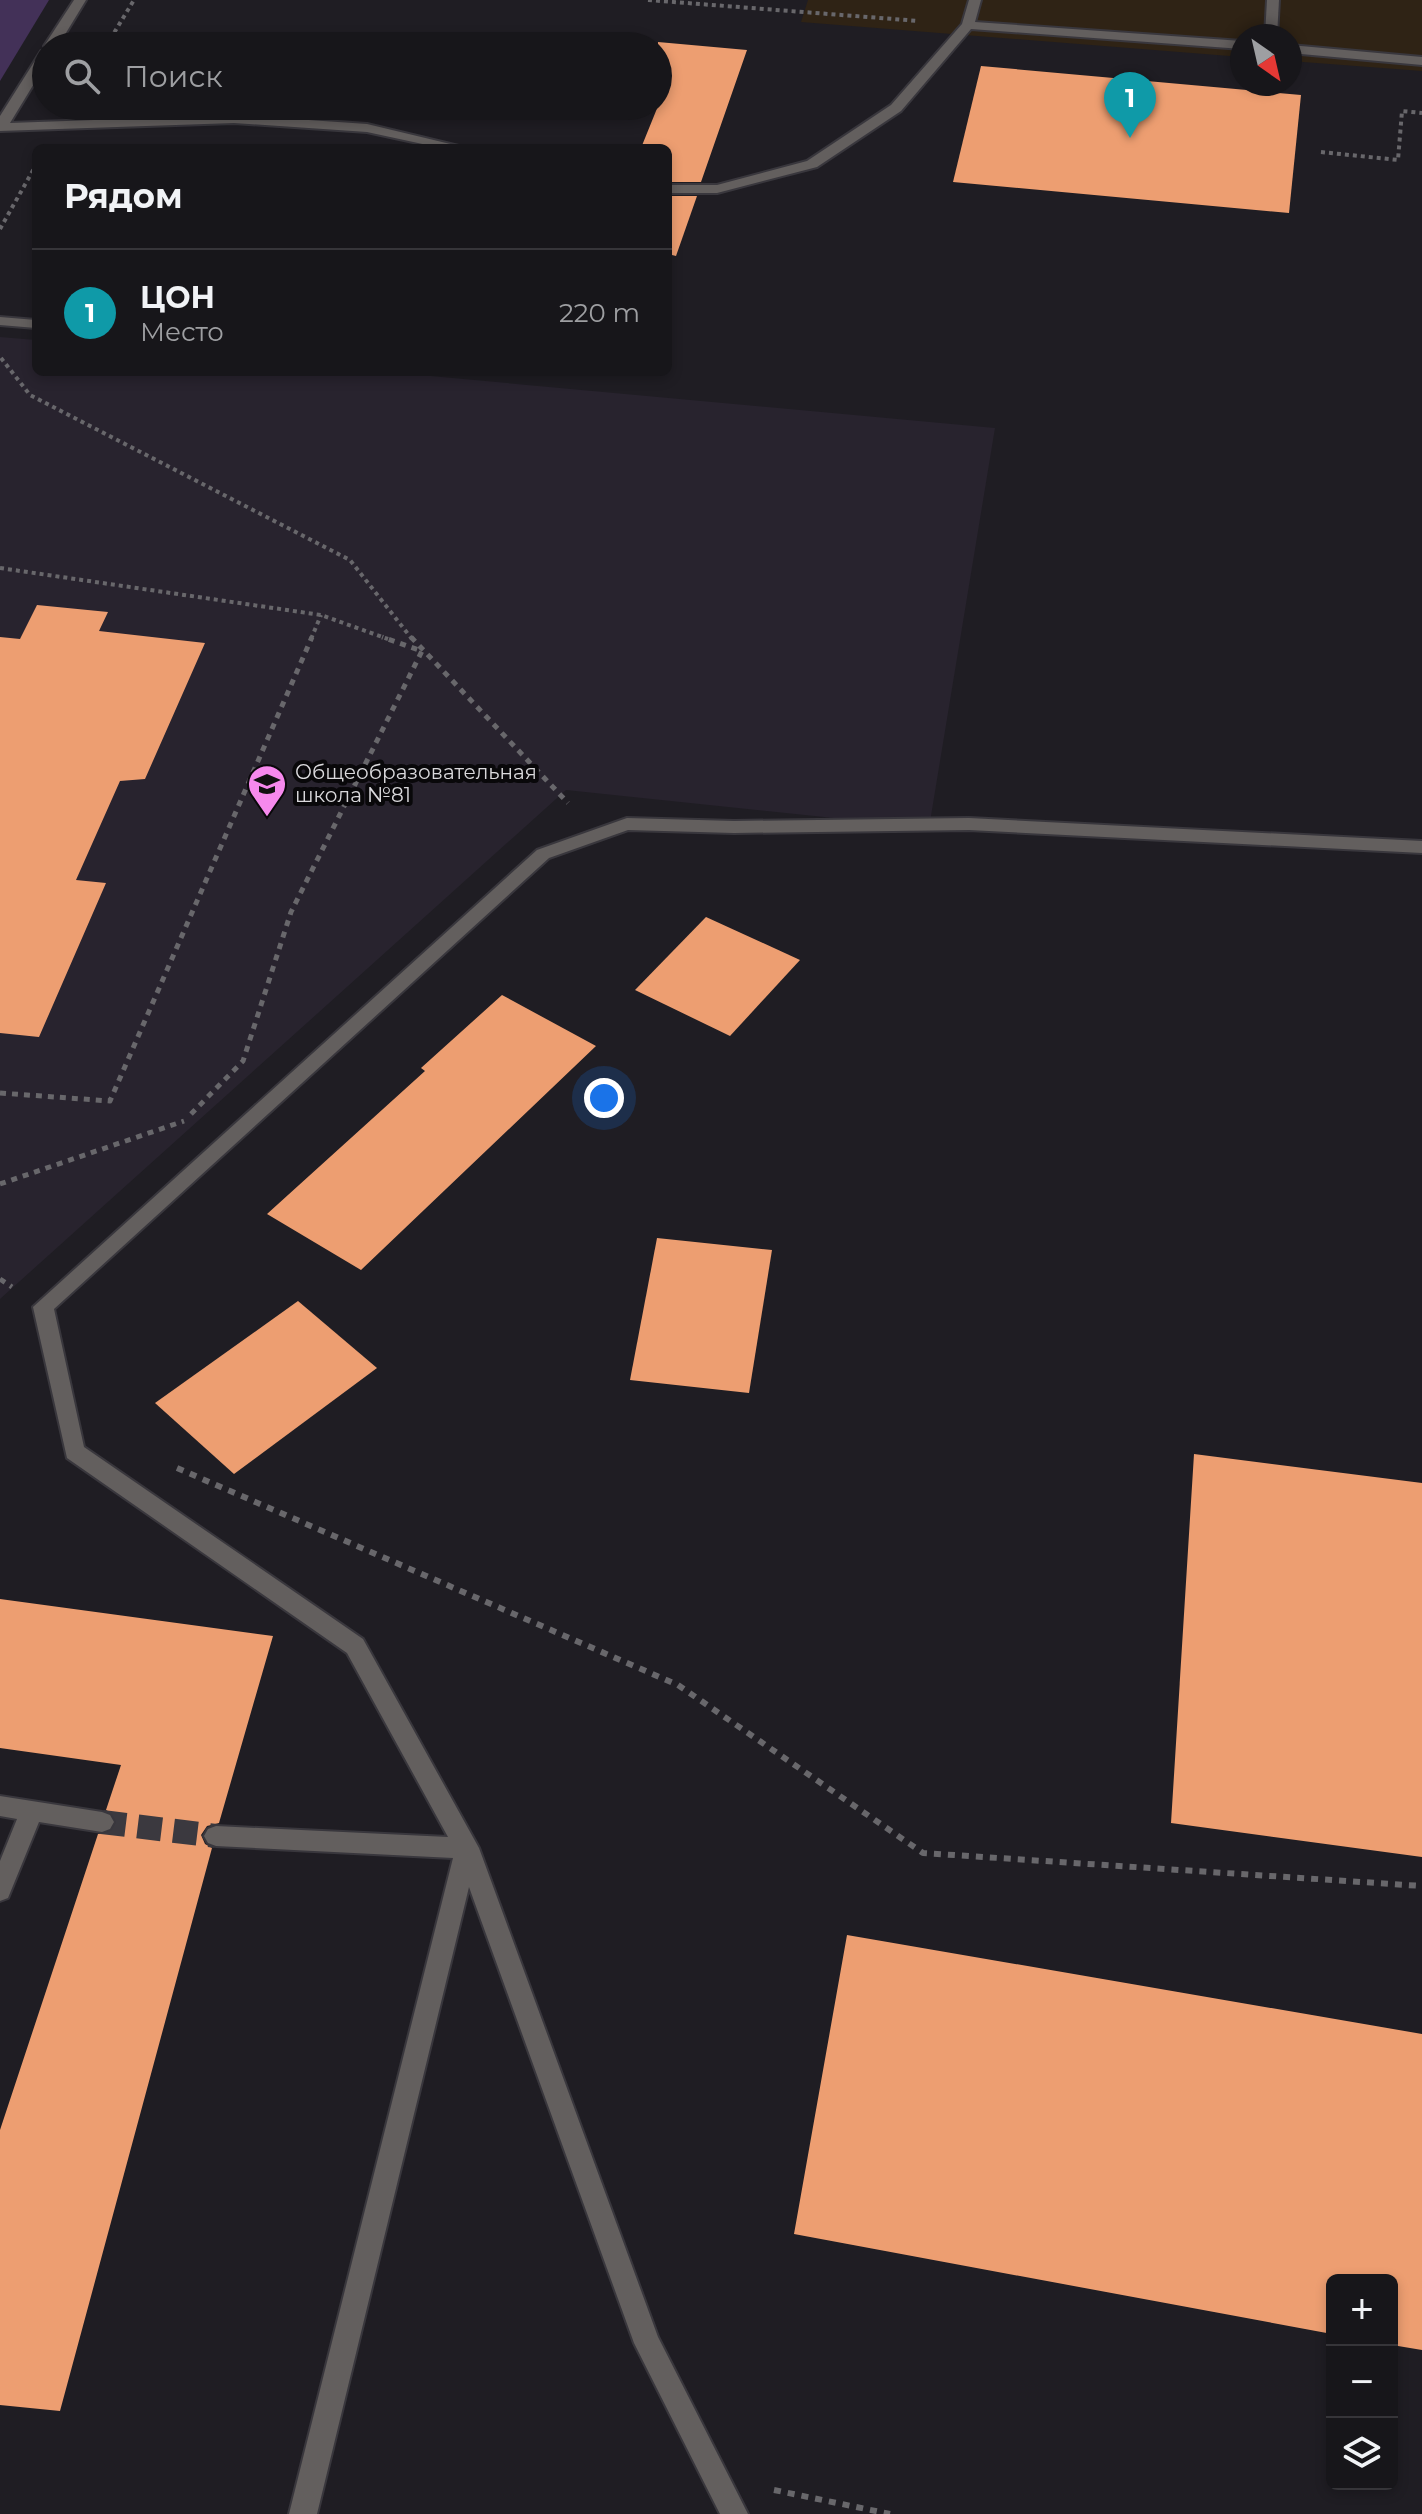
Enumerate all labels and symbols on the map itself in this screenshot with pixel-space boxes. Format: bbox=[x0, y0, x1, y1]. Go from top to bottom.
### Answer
north arrow bbox=[1230, 24, 1302, 96]
pin: 1 bbox=[1104, 72, 1156, 138]
place label: Общеобразовательная школа №81 bbox=[295, 760, 537, 807]
school or university icon: Общеобразовательная школа №81 bbox=[246, 763, 288, 818]
your location bbox=[584, 1078, 624, 1118]

